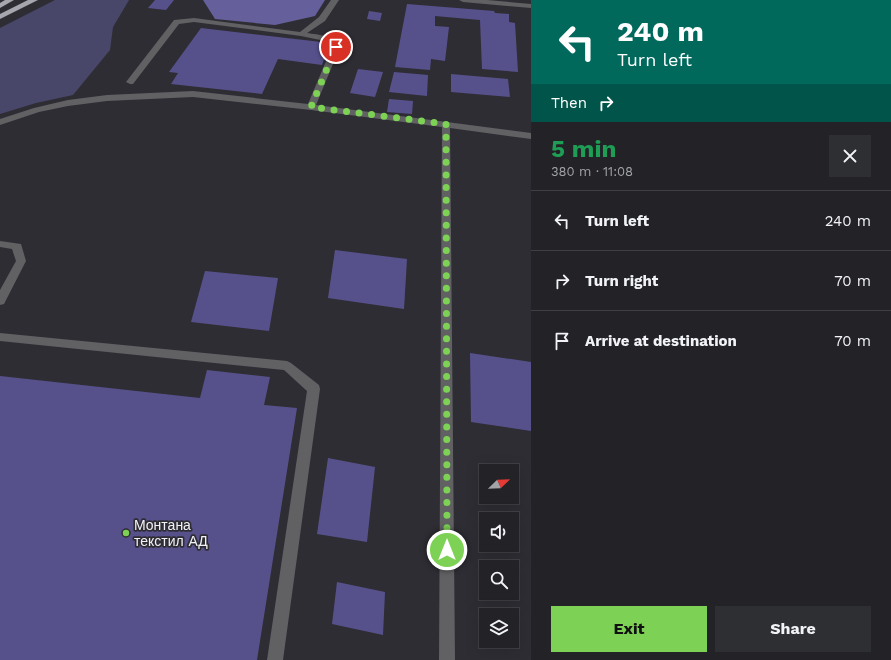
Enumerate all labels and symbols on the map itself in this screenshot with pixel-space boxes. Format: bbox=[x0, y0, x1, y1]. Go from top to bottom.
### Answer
pin bbox=[319, 30, 353, 64]
north arrow bbox=[479, 464, 519, 504]
place label: Монтана текстил АД bbox=[134, 517, 208, 549]
marker: Монтана текстил АД bbox=[121, 528, 131, 538]
position arrow bbox=[426, 529, 468, 571]

